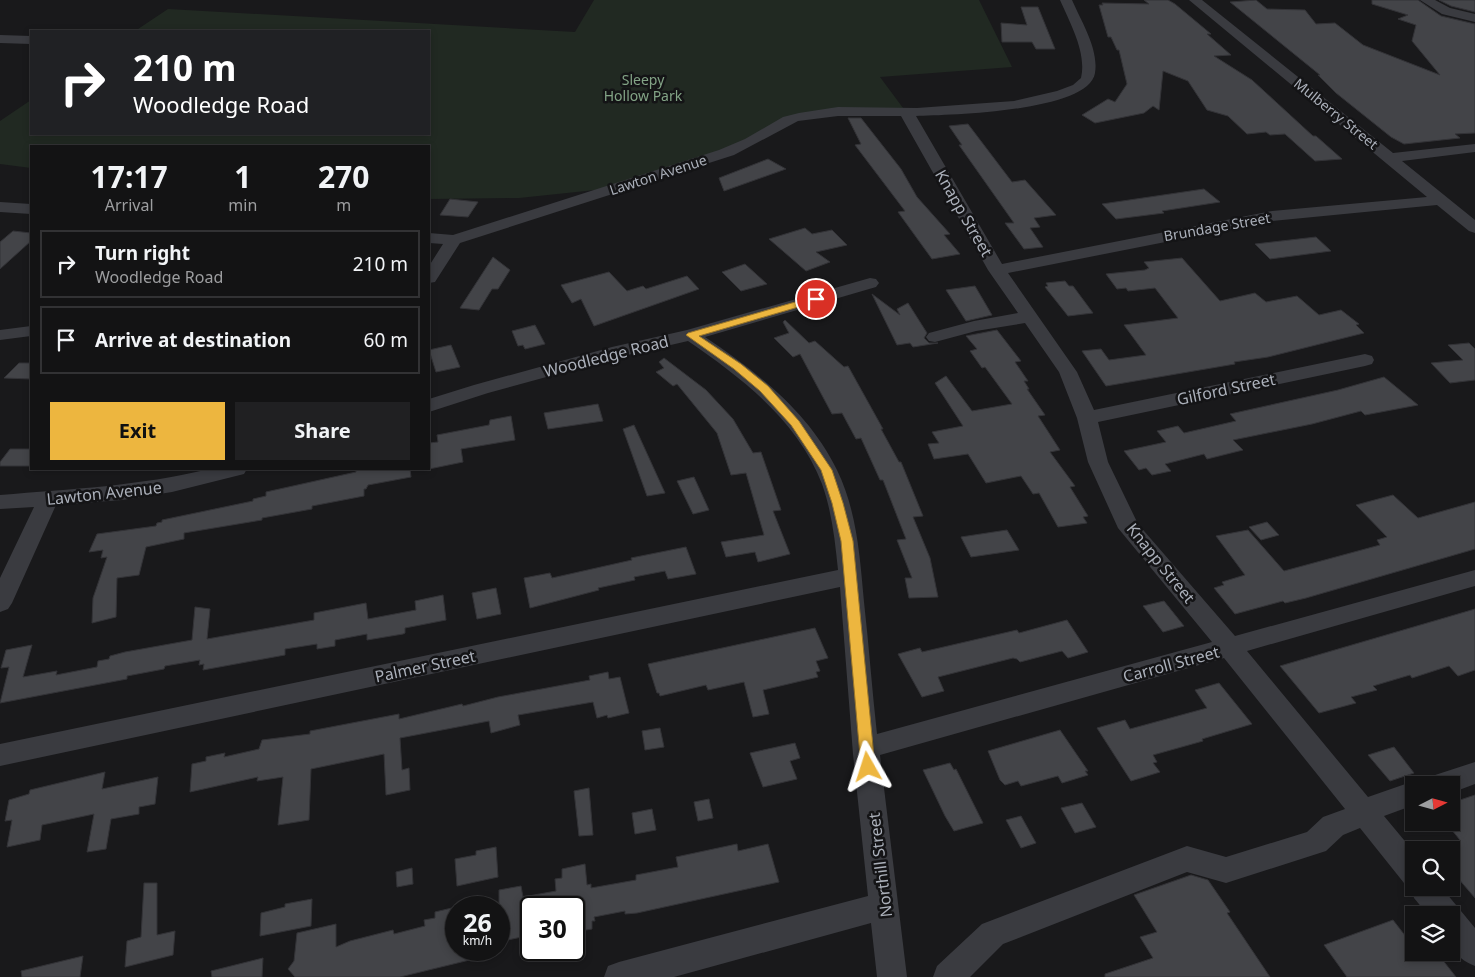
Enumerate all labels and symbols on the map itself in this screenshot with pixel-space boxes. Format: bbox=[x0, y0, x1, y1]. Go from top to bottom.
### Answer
park label: Sleepy Hollow Park bbox=[604, 70, 683, 105]
street label: Mulberry Street bbox=[1290, 74, 1382, 153]
street label: Lawton Avenue bbox=[607, 150, 709, 199]
street label: Knapp Street bbox=[930, 165, 998, 261]
street label: Brundage Street bbox=[1162, 208, 1272, 245]
pin bbox=[795, 278, 837, 320]
street label: Woodledge Road bbox=[541, 330, 671, 382]
street label: Gilford Street bbox=[1175, 368, 1277, 410]
street label: Lawton Avenue bbox=[45, 476, 163, 510]
street label: Knapp Street bbox=[1122, 518, 1200, 608]
street label: Carroll Street bbox=[1120, 641, 1222, 687]
street label: Palmer Street bbox=[373, 645, 477, 687]
position arrow bbox=[841, 740, 893, 792]
north arrow bbox=[1405, 776, 1460, 831]
street label: Northill Street bbox=[863, 811, 897, 919]
speed limit sign: 30 bbox=[520, 896, 585, 961]

